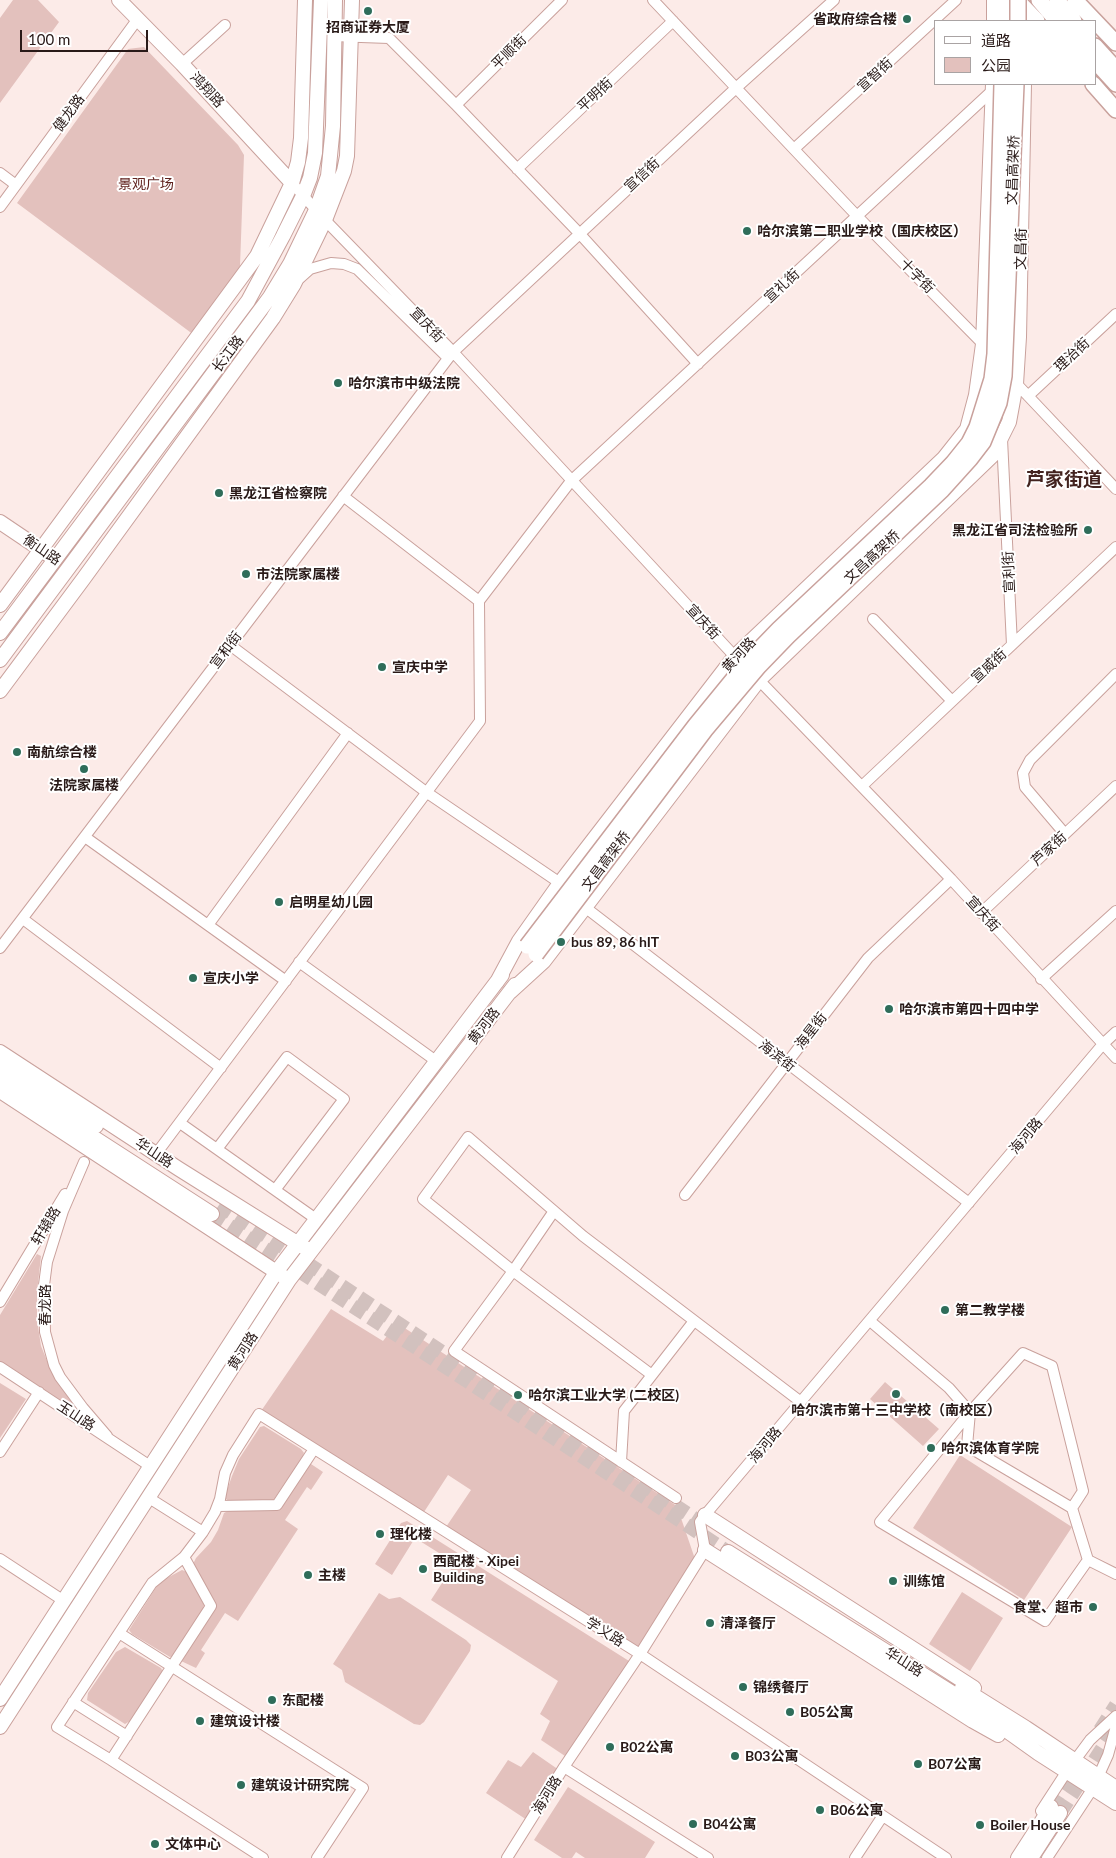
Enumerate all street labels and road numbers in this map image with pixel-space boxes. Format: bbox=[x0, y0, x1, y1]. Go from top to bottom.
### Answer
street label: 平顺街 bbox=[488, 31, 530, 73]
street label: 宣智街 bbox=[854, 55, 896, 95]
street label: 鸿翔路 bbox=[187, 69, 227, 111]
street label: 平明街 bbox=[574, 75, 616, 115]
street label: 健龙路 bbox=[50, 91, 88, 135]
street label: 文昌高架桥 bbox=[1003, 135, 1023, 205]
street label: 宣信街 bbox=[621, 155, 663, 195]
street label: 文昌街 bbox=[1012, 228, 1030, 270]
street label: 十字街 bbox=[896, 255, 938, 297]
street label: 宣礼街 bbox=[761, 266, 803, 306]
street label: 宣庆街 bbox=[406, 304, 448, 346]
street label: 长江路 bbox=[209, 332, 247, 376]
street label: 理治街 bbox=[1051, 335, 1093, 375]
street label: 文昌高架桥 bbox=[841, 527, 903, 587]
street label: 衡山路 bbox=[20, 531, 64, 569]
street label: 宣利街 bbox=[1000, 551, 1018, 593]
street label: 宣庆街 bbox=[683, 601, 723, 643]
street label: 宣和街 bbox=[207, 628, 245, 672]
street label: 黄河路 bbox=[719, 634, 759, 676]
street label: 宣威街 bbox=[968, 646, 1010, 686]
street label: 文昌高架桥 bbox=[578, 828, 634, 894]
street label: 芦家街 bbox=[1028, 829, 1070, 869]
street label: 宣庆街 bbox=[963, 893, 1003, 935]
street label: 黄河路 bbox=[464, 1004, 504, 1048]
street label: 海星街 bbox=[791, 1009, 831, 1053]
street label: 海滨街 bbox=[755, 1036, 799, 1076]
street label: 海河路 bbox=[1006, 1115, 1046, 1157]
street label: 华山路 bbox=[132, 1135, 176, 1171]
street label: 轩辕路 bbox=[28, 1204, 64, 1248]
street label: 春龙路 bbox=[37, 1284, 53, 1326]
street label: 黄河路 bbox=[225, 1329, 261, 1373]
street label: 玉山路 bbox=[54, 1398, 98, 1434]
street label: 海河路 bbox=[745, 1424, 785, 1466]
street label: 学义路 bbox=[583, 1614, 627, 1650]
street label: 华山路 bbox=[882, 1644, 926, 1680]
street label: 海河路 bbox=[529, 1773, 565, 1817]

